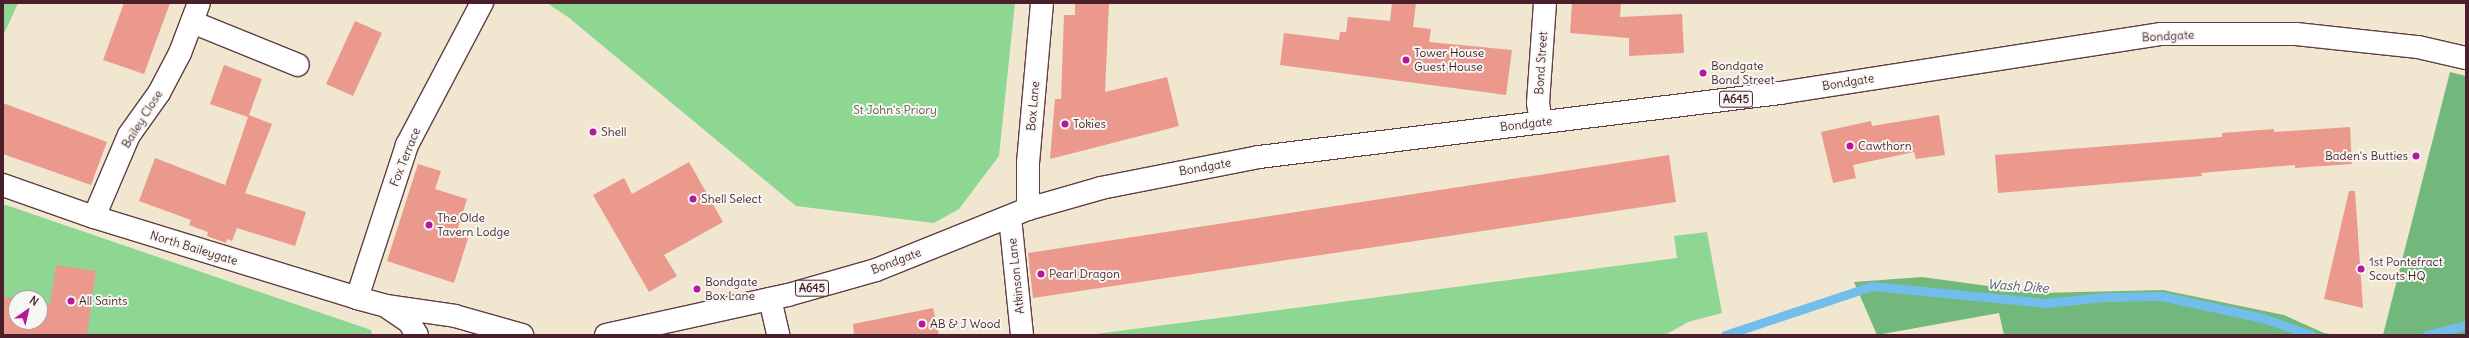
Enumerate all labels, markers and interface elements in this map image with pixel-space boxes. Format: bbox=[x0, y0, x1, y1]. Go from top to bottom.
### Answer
street label: Bondgate bbox=[2141, 27, 2195, 45]
street label: Bond Street bbox=[1532, 31, 1550, 95]
place label: Tower House Guest House bbox=[1414, 46, 1484, 74]
marker: Tower House Guest House bbox=[1401, 55, 1411, 65]
place label: Bondgate Bond Street bbox=[1711, 59, 1774, 87]
marker: Bondgate Bond Street bbox=[1698, 68, 1708, 78]
street label: Bondgate bbox=[1821, 71, 1875, 93]
street label: Box Lane bbox=[1024, 81, 1042, 131]
street label: Bailey Close bbox=[119, 87, 165, 151]
road number: A645 bbox=[1718, 90, 1754, 108]
park label: St John's Priory bbox=[853, 103, 937, 117]
street label: Bondgate bbox=[1499, 114, 1553, 134]
place label: Tokies bbox=[1073, 117, 1106, 131]
marker: Tokies bbox=[1060, 119, 1070, 129]
street label: Fox Terrace bbox=[387, 125, 423, 189]
place label: Shell bbox=[601, 125, 626, 139]
marker: Shell bbox=[588, 127, 598, 137]
place label: Cawthorn bbox=[1858, 139, 1912, 153]
marker: Cawthorn bbox=[1845, 141, 1855, 151]
place label: Baden's Butties bbox=[2325, 149, 2408, 163]
marker: Baden's Butties bbox=[2411, 151, 2421, 161]
street label: Bondgate bbox=[1178, 155, 1232, 179]
place label: Shell Select bbox=[701, 192, 762, 206]
marker: Shell Select bbox=[688, 194, 698, 204]
place label: The Olde Tavern Lodge bbox=[437, 211, 510, 239]
marker: The Olde Tavern Lodge bbox=[424, 220, 434, 230]
street label: North Baileygate bbox=[148, 228, 240, 268]
street label: Atkinson Lane bbox=[1005, 237, 1027, 315]
street label: Bondgate bbox=[869, 245, 923, 277]
place label: 1st Pontefract Scouts HQ bbox=[2369, 255, 2443, 283]
marker: 1st Pontefract Scouts HQ bbox=[2356, 264, 2366, 274]
place label: Pearl Dragon bbox=[1049, 267, 1120, 281]
marker: Pearl Dragon bbox=[1036, 269, 1046, 279]
place label: Bondgate Box Lane bbox=[705, 275, 758, 303]
water label: Wash Dike bbox=[1987, 277, 2049, 297]
road number: A645 bbox=[794, 279, 830, 297]
marker: Bondgate Box Lane bbox=[692, 284, 702, 294]
north arrow bbox=[8, 290, 48, 330]
text: N bbox=[27, 293, 41, 309]
place label: All Saints bbox=[79, 294, 127, 308]
marker: All Saints bbox=[66, 296, 76, 306]
place label: AB & J Wood bbox=[930, 317, 1001, 331]
marker: AB & J Wood bbox=[917, 319, 927, 329]

